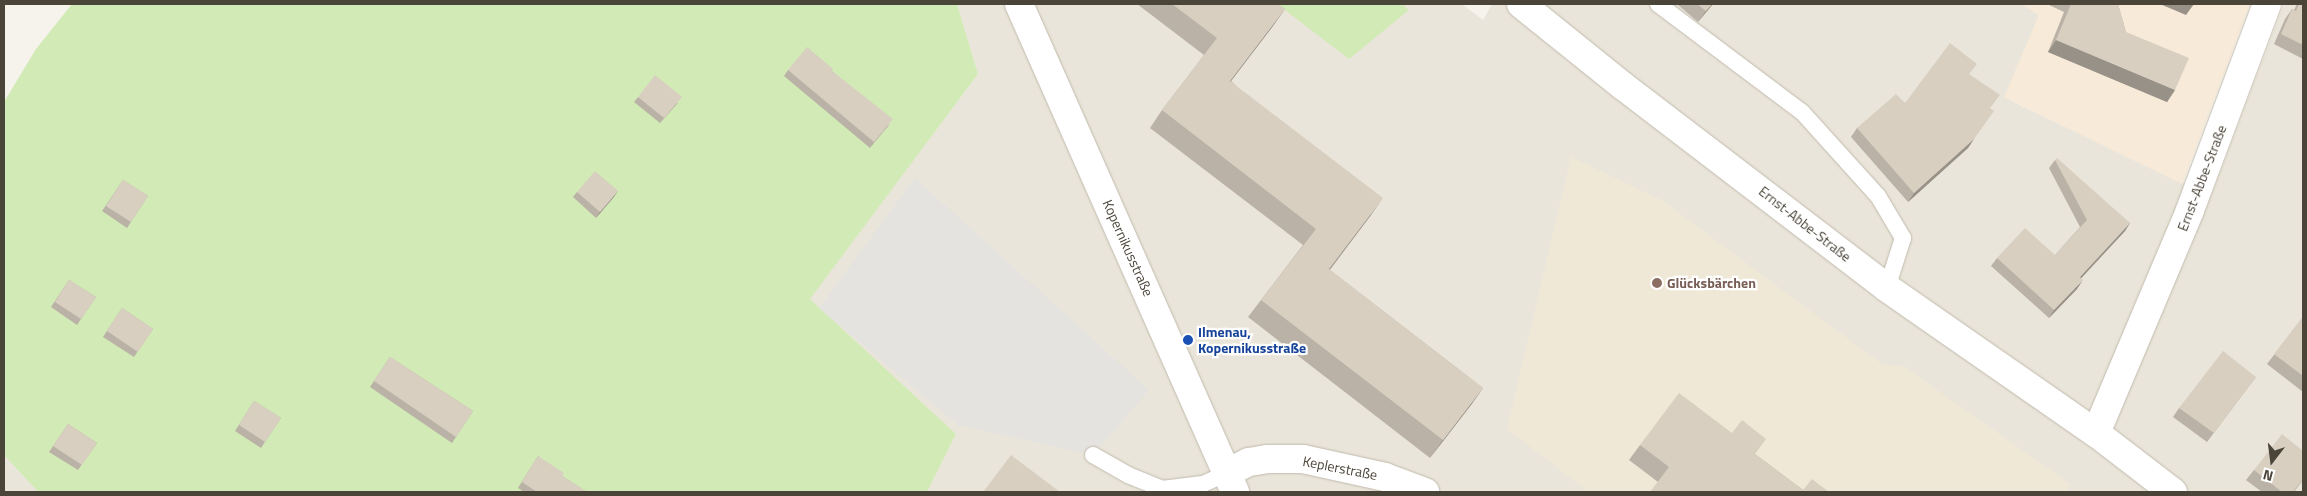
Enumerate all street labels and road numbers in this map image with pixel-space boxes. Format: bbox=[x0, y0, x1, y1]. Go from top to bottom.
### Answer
street label: Ernst-Abbe-Straße bbox=[2174, 123, 2230, 233]
street label: Ernst-Abbe-Straße bbox=[1756, 183, 1854, 265]
street label: Kopernikusstraße bbox=[1099, 197, 1157, 299]
street label: Keplerstraße bbox=[1301, 453, 1379, 483]

